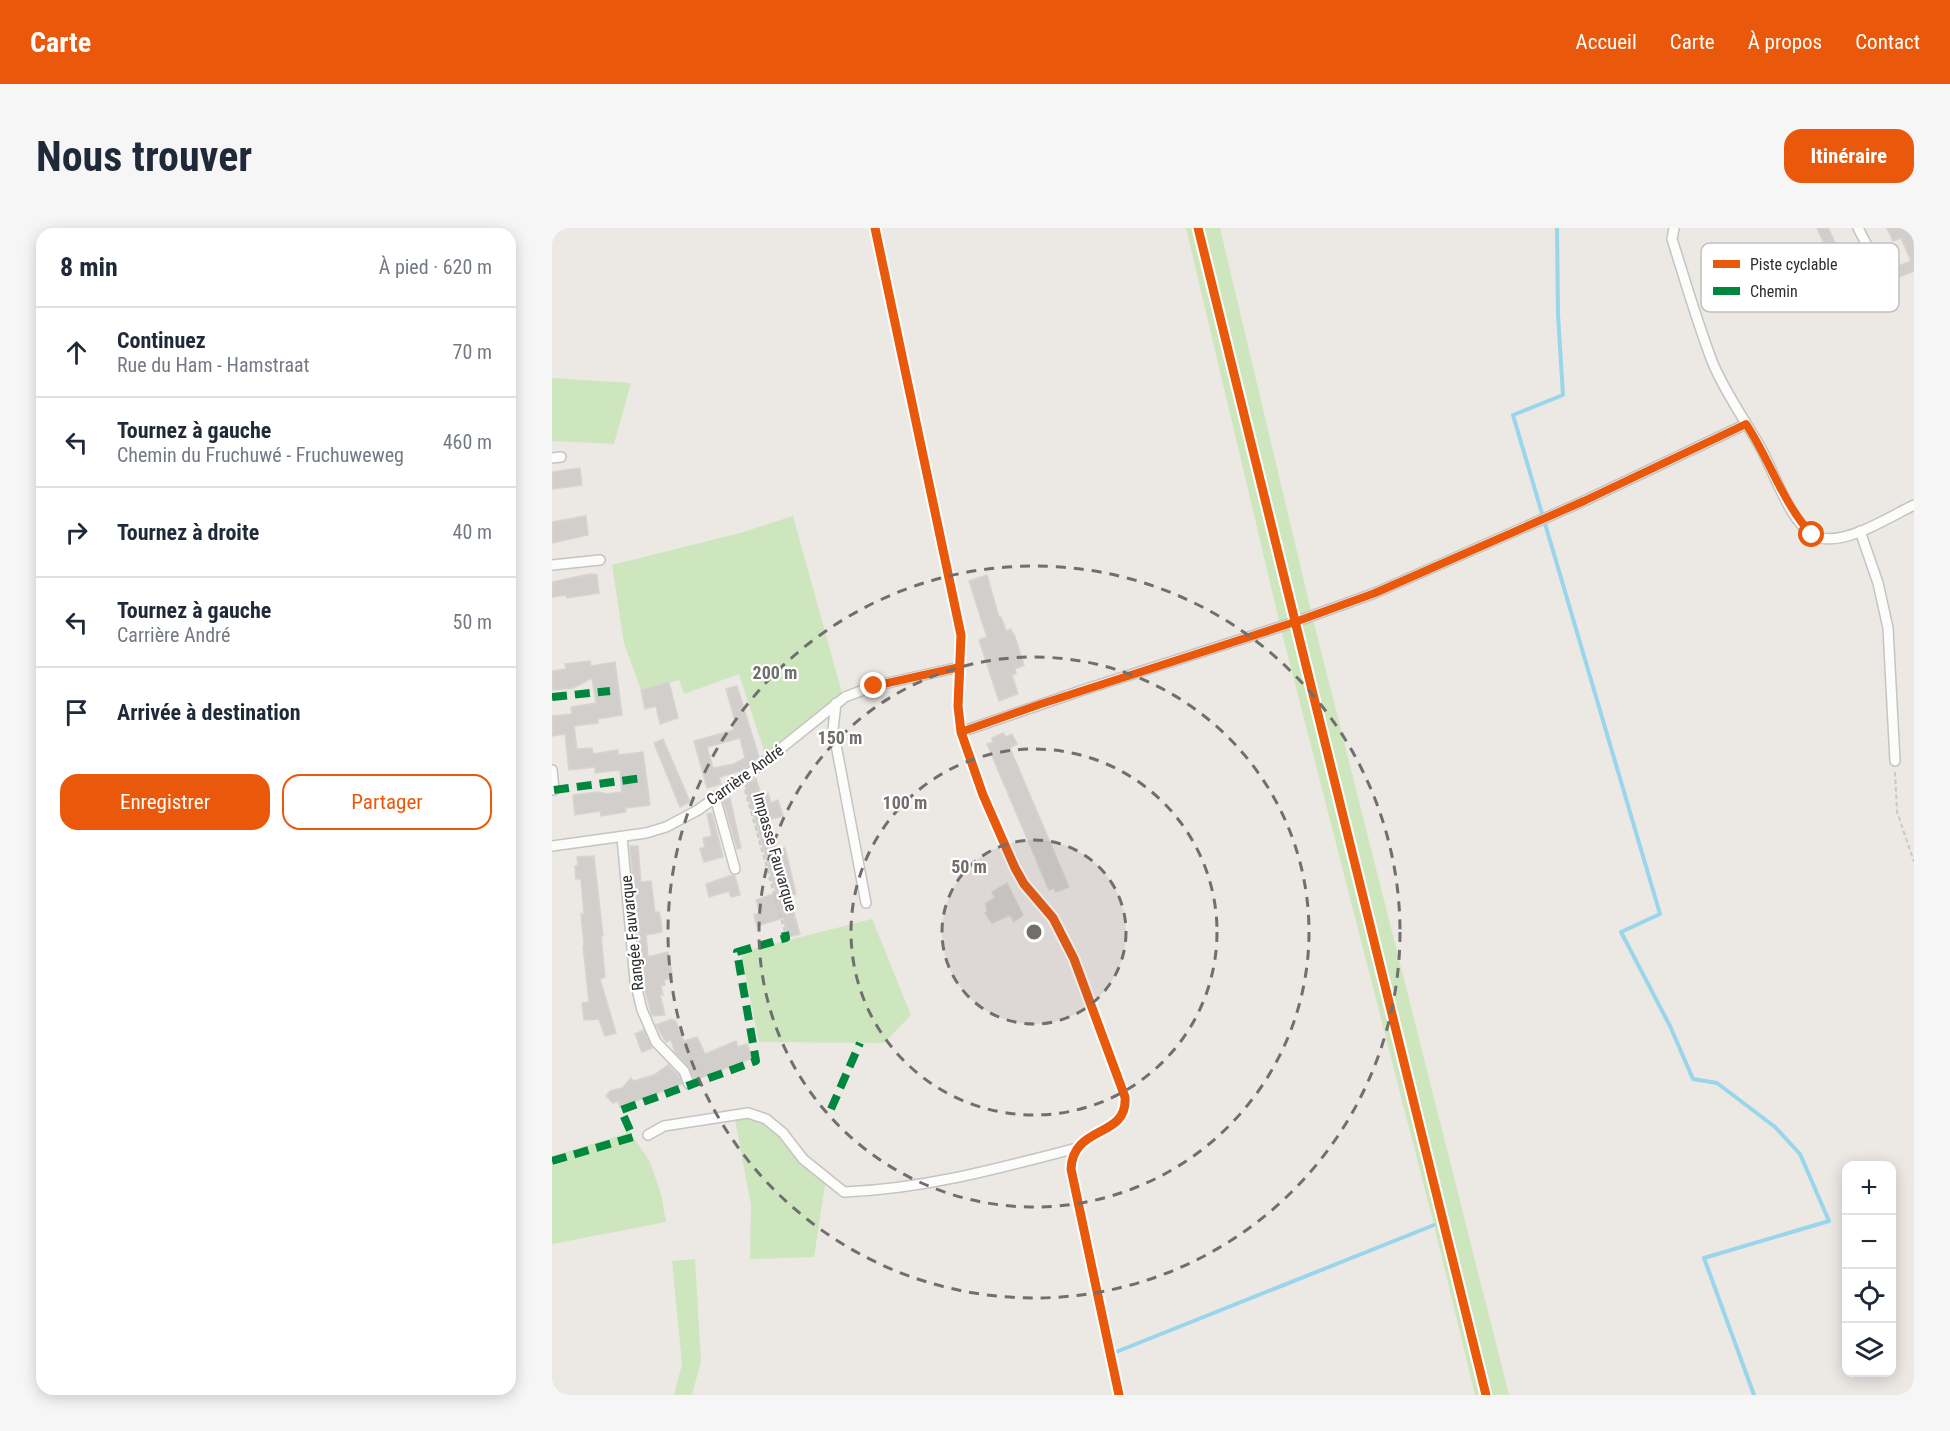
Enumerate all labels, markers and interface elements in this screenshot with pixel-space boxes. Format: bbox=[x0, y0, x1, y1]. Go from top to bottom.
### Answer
text: Carte bbox=[30, 26, 91, 59]
text: Accueil bbox=[1576, 30, 1637, 54]
text: Carte bbox=[1670, 30, 1715, 54]
text: À propos bbox=[1748, 30, 1822, 54]
text: Contact bbox=[1855, 30, 1920, 54]
button: Itinéraire bbox=[1784, 129, 1914, 183]
text: Nous trouver bbox=[36, 132, 252, 181]
legend bbox=[1701, 243, 1899, 312]
text: 8 min bbox=[60, 252, 118, 282]
text: À pied · 620 m bbox=[379, 255, 492, 279]
text: Piste cyclable bbox=[1750, 255, 1837, 274]
text: Chemin bbox=[1750, 282, 1798, 301]
text: Continuez bbox=[117, 328, 206, 353]
icon: ahead bbox=[60, 336, 93, 369]
text: 70 m bbox=[453, 340, 492, 364]
text: Rue du Ham - Hamstraat bbox=[117, 353, 309, 377]
text: Tournez à gauche bbox=[117, 418, 271, 443]
icon: left bbox=[60, 426, 93, 459]
text: 460 m bbox=[443, 430, 492, 454]
text: Chemin du Fruchuwé - Fruchuweweg bbox=[117, 443, 404, 467]
icon: right bbox=[60, 516, 93, 549]
text: Tournez à droite bbox=[117, 520, 259, 545]
text: 40 m bbox=[453, 520, 492, 544]
route start bbox=[1798, 521, 1824, 547]
text: Tournez à gauche bbox=[117, 598, 271, 623]
icon: left bbox=[60, 606, 93, 639]
text: 50 m bbox=[453, 610, 492, 634]
text: Carrière André bbox=[117, 623, 230, 647]
text: 200 m bbox=[753, 662, 797, 683]
route end bbox=[860, 672, 886, 698]
icon: arrive bbox=[60, 696, 93, 729]
text: Arrivée à destination bbox=[117, 700, 301, 725]
text: 150 m bbox=[818, 727, 862, 748]
street label: Carrière André bbox=[703, 741, 787, 809]
button: Enregistrer bbox=[60, 774, 270, 830]
button: Partager bbox=[282, 774, 492, 830]
street label: Impasse Fauvarque bbox=[749, 790, 801, 914]
text: 100 m bbox=[883, 792, 927, 813]
text: 50 m bbox=[951, 856, 987, 877]
street label: Rangée Fauvarque bbox=[617, 874, 647, 992]
centre of rings bbox=[1024, 922, 1044, 942]
map controls bbox=[1842, 1161, 1896, 1377]
button: + bbox=[1842, 1161, 1896, 1215]
button: − bbox=[1842, 1215, 1896, 1269]
button: locate bbox=[1842, 1269, 1896, 1323]
button: layers bbox=[1842, 1323, 1896, 1377]

